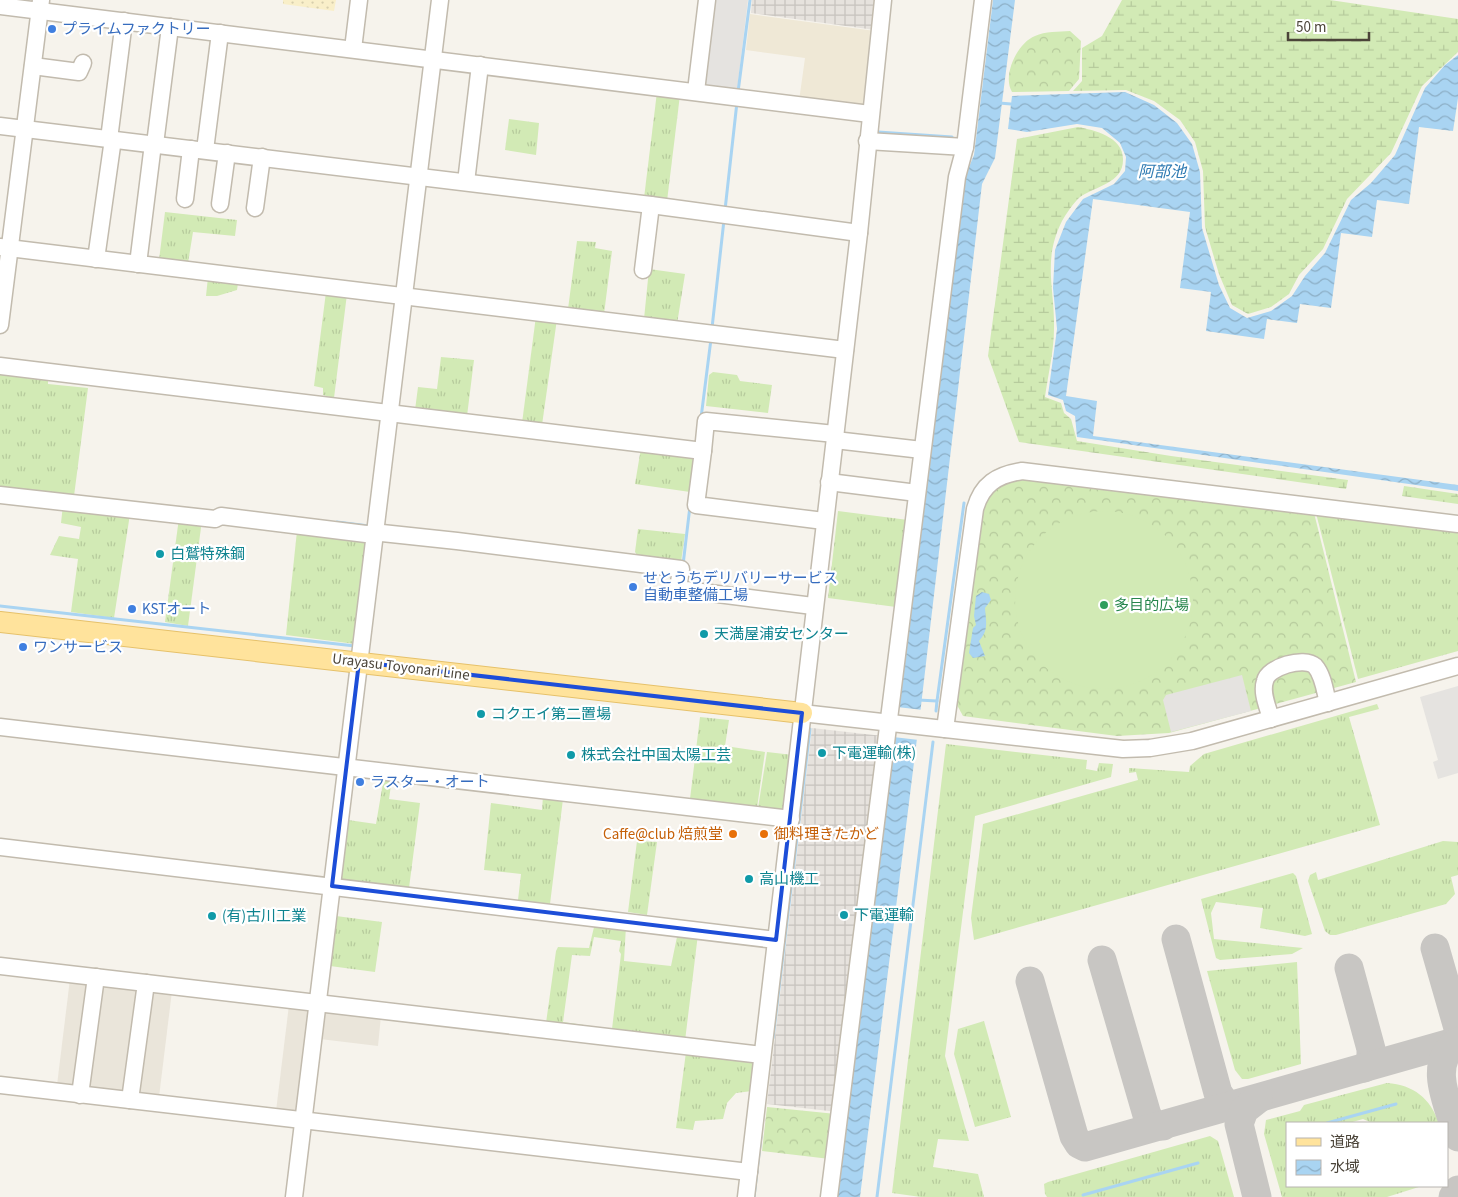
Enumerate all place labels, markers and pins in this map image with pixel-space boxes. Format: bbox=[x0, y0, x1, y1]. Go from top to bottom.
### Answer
place label: プライムファクトリー bbox=[62, 19, 211, 40]
marker: プライムファクトリー bbox=[46, 23, 58, 35]
place label: 白鷲特殊鋼 bbox=[170, 544, 245, 565]
marker: 白鷲特殊鋼 bbox=[154, 548, 166, 560]
place label: せとうちデリバリーサービス 自動車整備工場 bbox=[643, 568, 838, 606]
marker: せとうちデリバリーサービス 自動車整備工場 bbox=[627, 581, 639, 593]
place label: 多目的広場 bbox=[1114, 595, 1189, 616]
place label: KSTオート bbox=[142, 599, 211, 620]
marker: 多目的広場 bbox=[1098, 599, 1110, 611]
marker: KSTオート bbox=[126, 603, 138, 615]
place label: 天満屋浦安センター bbox=[714, 624, 849, 645]
marker: 天満屋浦安センター bbox=[698, 628, 710, 640]
place label: ワンサービス bbox=[33, 637, 123, 658]
marker: ワンサービス bbox=[17, 641, 29, 653]
place label: コクエイ第二置場 bbox=[491, 704, 611, 725]
marker: コクエイ第二置場 bbox=[475, 708, 487, 720]
place label: 下電運輸(株) bbox=[832, 743, 916, 764]
place label: 株式会社中国太陽工芸 bbox=[581, 745, 731, 766]
marker: 下電運輸(株) bbox=[816, 747, 828, 759]
marker: 株式会社中国太陽工芸 bbox=[565, 749, 577, 761]
place label: ラスター・オート bbox=[370, 772, 490, 793]
marker: ラスター・オート bbox=[354, 776, 366, 788]
place label: Caffe@club 焙煎堂 bbox=[603, 824, 723, 845]
place label: 御料理きたかど bbox=[774, 824, 879, 845]
marker: Caffe@club 焙煎堂 bbox=[727, 828, 739, 840]
marker: 御料理きたかど bbox=[758, 828, 770, 840]
place label: 高山機工 bbox=[759, 869, 819, 890]
marker: 高山機工 bbox=[743, 873, 755, 885]
place label: 下電運輸 bbox=[854, 905, 914, 926]
place label: (有)古川工業 bbox=[222, 906, 306, 927]
marker: 下電運輸 bbox=[838, 909, 850, 921]
marker: (有)古川工業 bbox=[206, 910, 218, 922]

